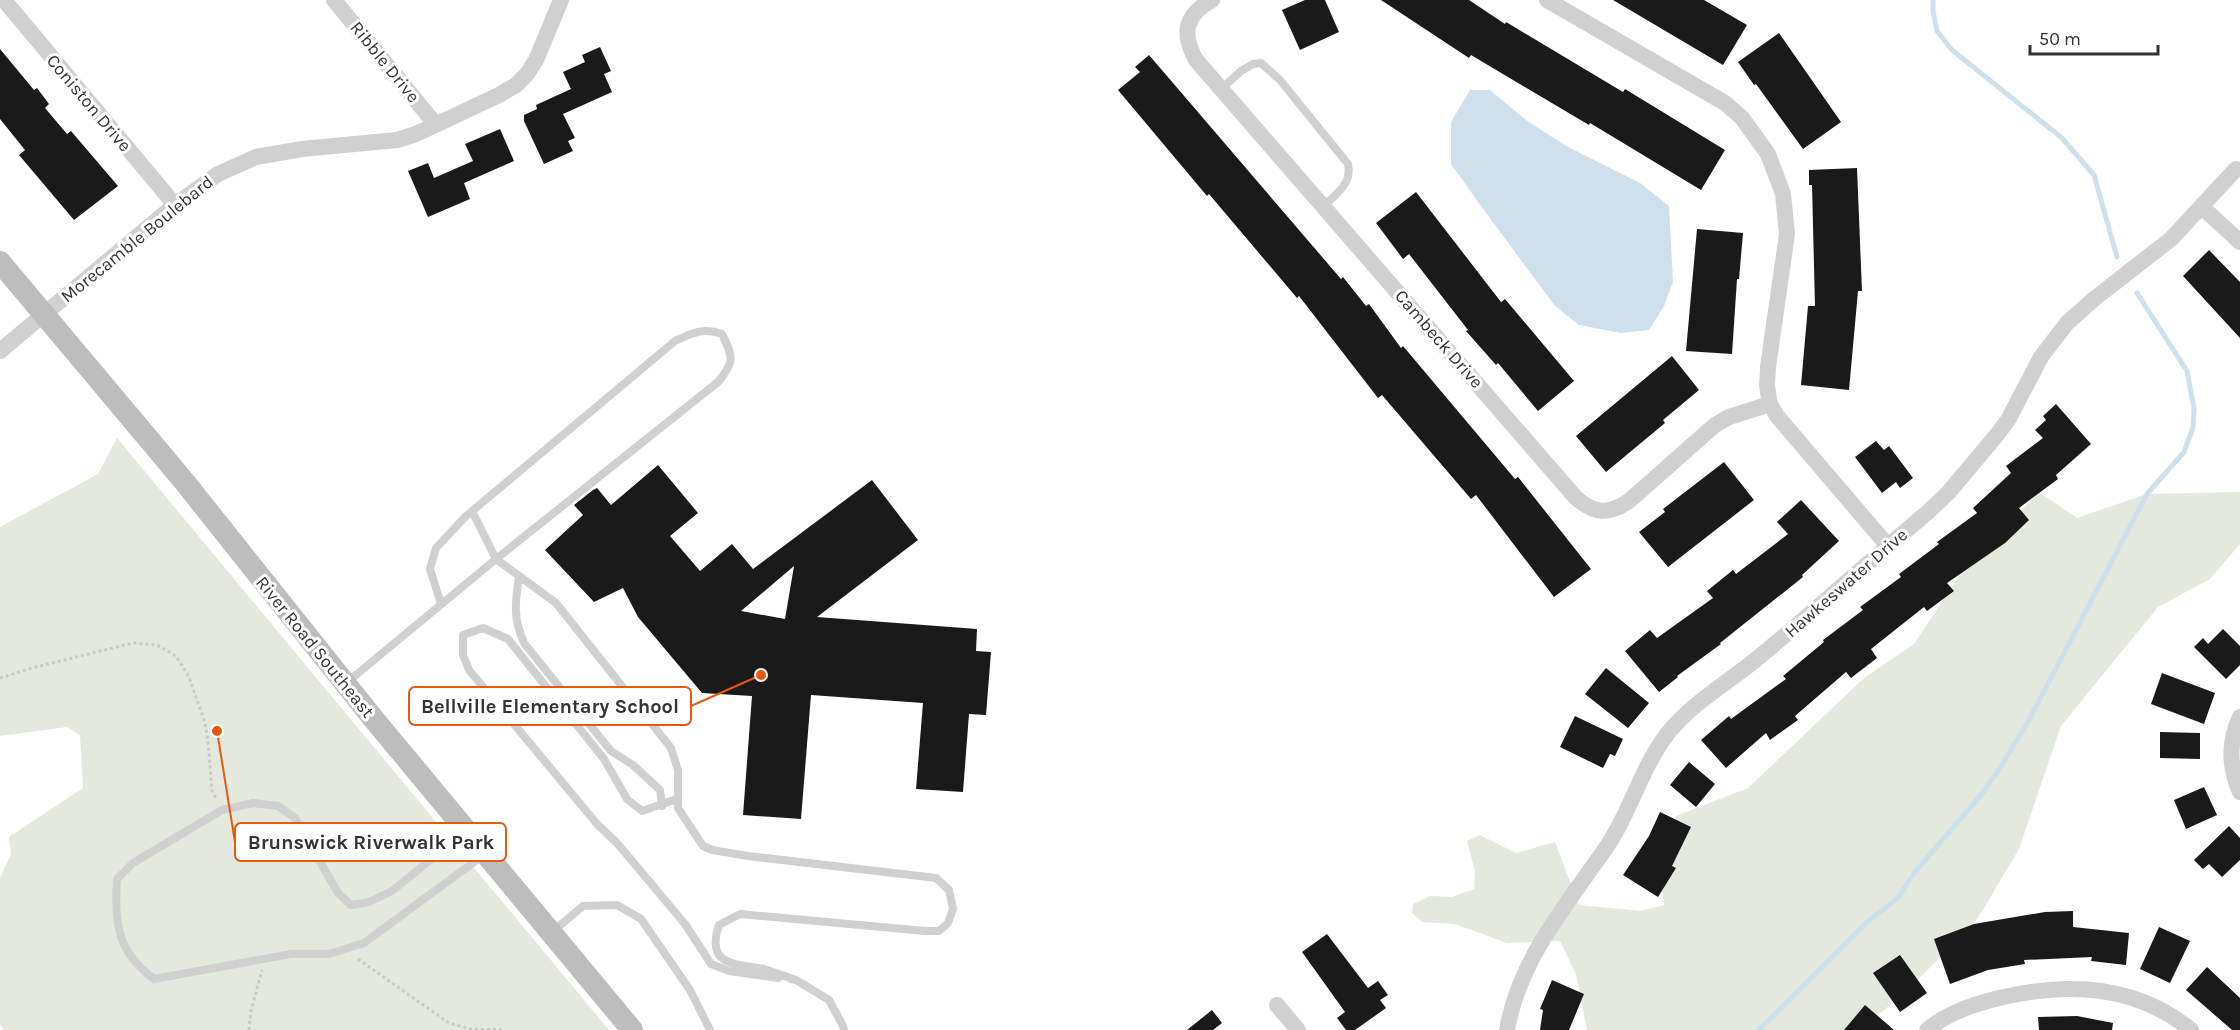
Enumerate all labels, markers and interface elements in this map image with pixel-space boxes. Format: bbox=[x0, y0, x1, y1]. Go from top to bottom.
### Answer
street label: Ribble Drive bbox=[346, 17, 424, 107]
scale bar bbox=[2030, 18, 2158, 56]
text: 50 m bbox=[2039, 28, 2081, 50]
street label: Coniston Drive bbox=[42, 50, 136, 156]
street label: Morecamble Boulebard bbox=[56, 171, 218, 307]
street label: Cambeck Drive bbox=[1390, 285, 1488, 393]
street label: Hawkeswater Drive bbox=[1780, 524, 1912, 642]
street label: River Road Southeast bbox=[251, 572, 379, 722]
callout: Bellville Elementary School bbox=[409, 687, 691, 725]
text: Bellville Elementary School bbox=[421, 695, 679, 718]
callout: Brunswick Riverwalk Park bbox=[235, 823, 506, 861]
text: Brunswick Riverwalk Park bbox=[248, 831, 494, 854]

